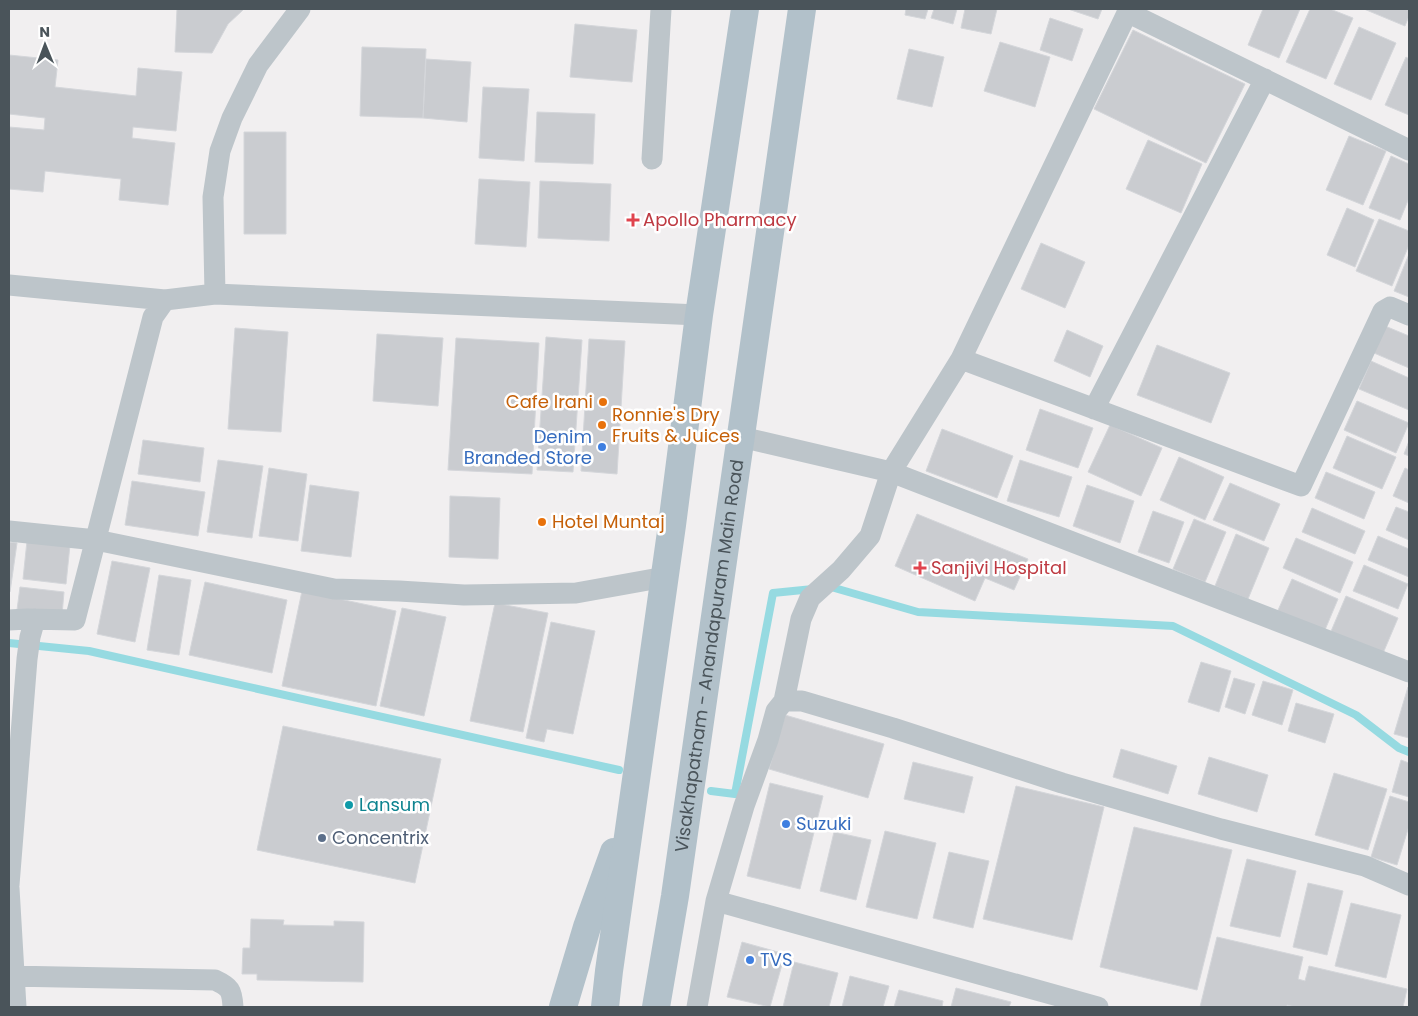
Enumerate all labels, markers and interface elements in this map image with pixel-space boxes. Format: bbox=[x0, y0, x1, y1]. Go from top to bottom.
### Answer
north arrow bbox=[20, 20, 70, 70]
text: N bbox=[39, 22, 50, 42]
place label: Apollo Pharmacy bbox=[643, 207, 797, 232]
marker: Apollo Pharmacy bbox=[627, 214, 639, 226]
place label: Cafe Irani bbox=[506, 389, 593, 414]
marker: Cafe Irani bbox=[597, 396, 609, 408]
place label: Ronnie's Dry Fruits & Juices bbox=[612, 402, 740, 448]
marker: Ronnie's Dry Fruits & Juices bbox=[596, 419, 608, 431]
place label: Denim Branded Store bbox=[464, 424, 592, 470]
marker: Denim Branded Store bbox=[596, 441, 608, 453]
street label: Visakhapatnam - Anandapuram Main Road bbox=[668, 458, 749, 854]
place label: Hotel Muntaj bbox=[552, 509, 665, 534]
marker: Hotel Muntaj bbox=[536, 516, 548, 528]
place label: Sanjivi Hospital bbox=[931, 555, 1067, 580]
marker: Sanjivi Hospital bbox=[913, 561, 927, 575]
place label: Lansum bbox=[359, 792, 430, 817]
marker: Lansum bbox=[343, 799, 355, 811]
place label: Suzuki bbox=[796, 811, 852, 836]
marker: Suzuki bbox=[780, 818, 792, 830]
place label: Concentrix bbox=[332, 825, 429, 850]
marker: Concentrix bbox=[316, 832, 328, 844]
place label: TVS bbox=[760, 947, 792, 972]
marker: TVS bbox=[744, 954, 756, 966]

